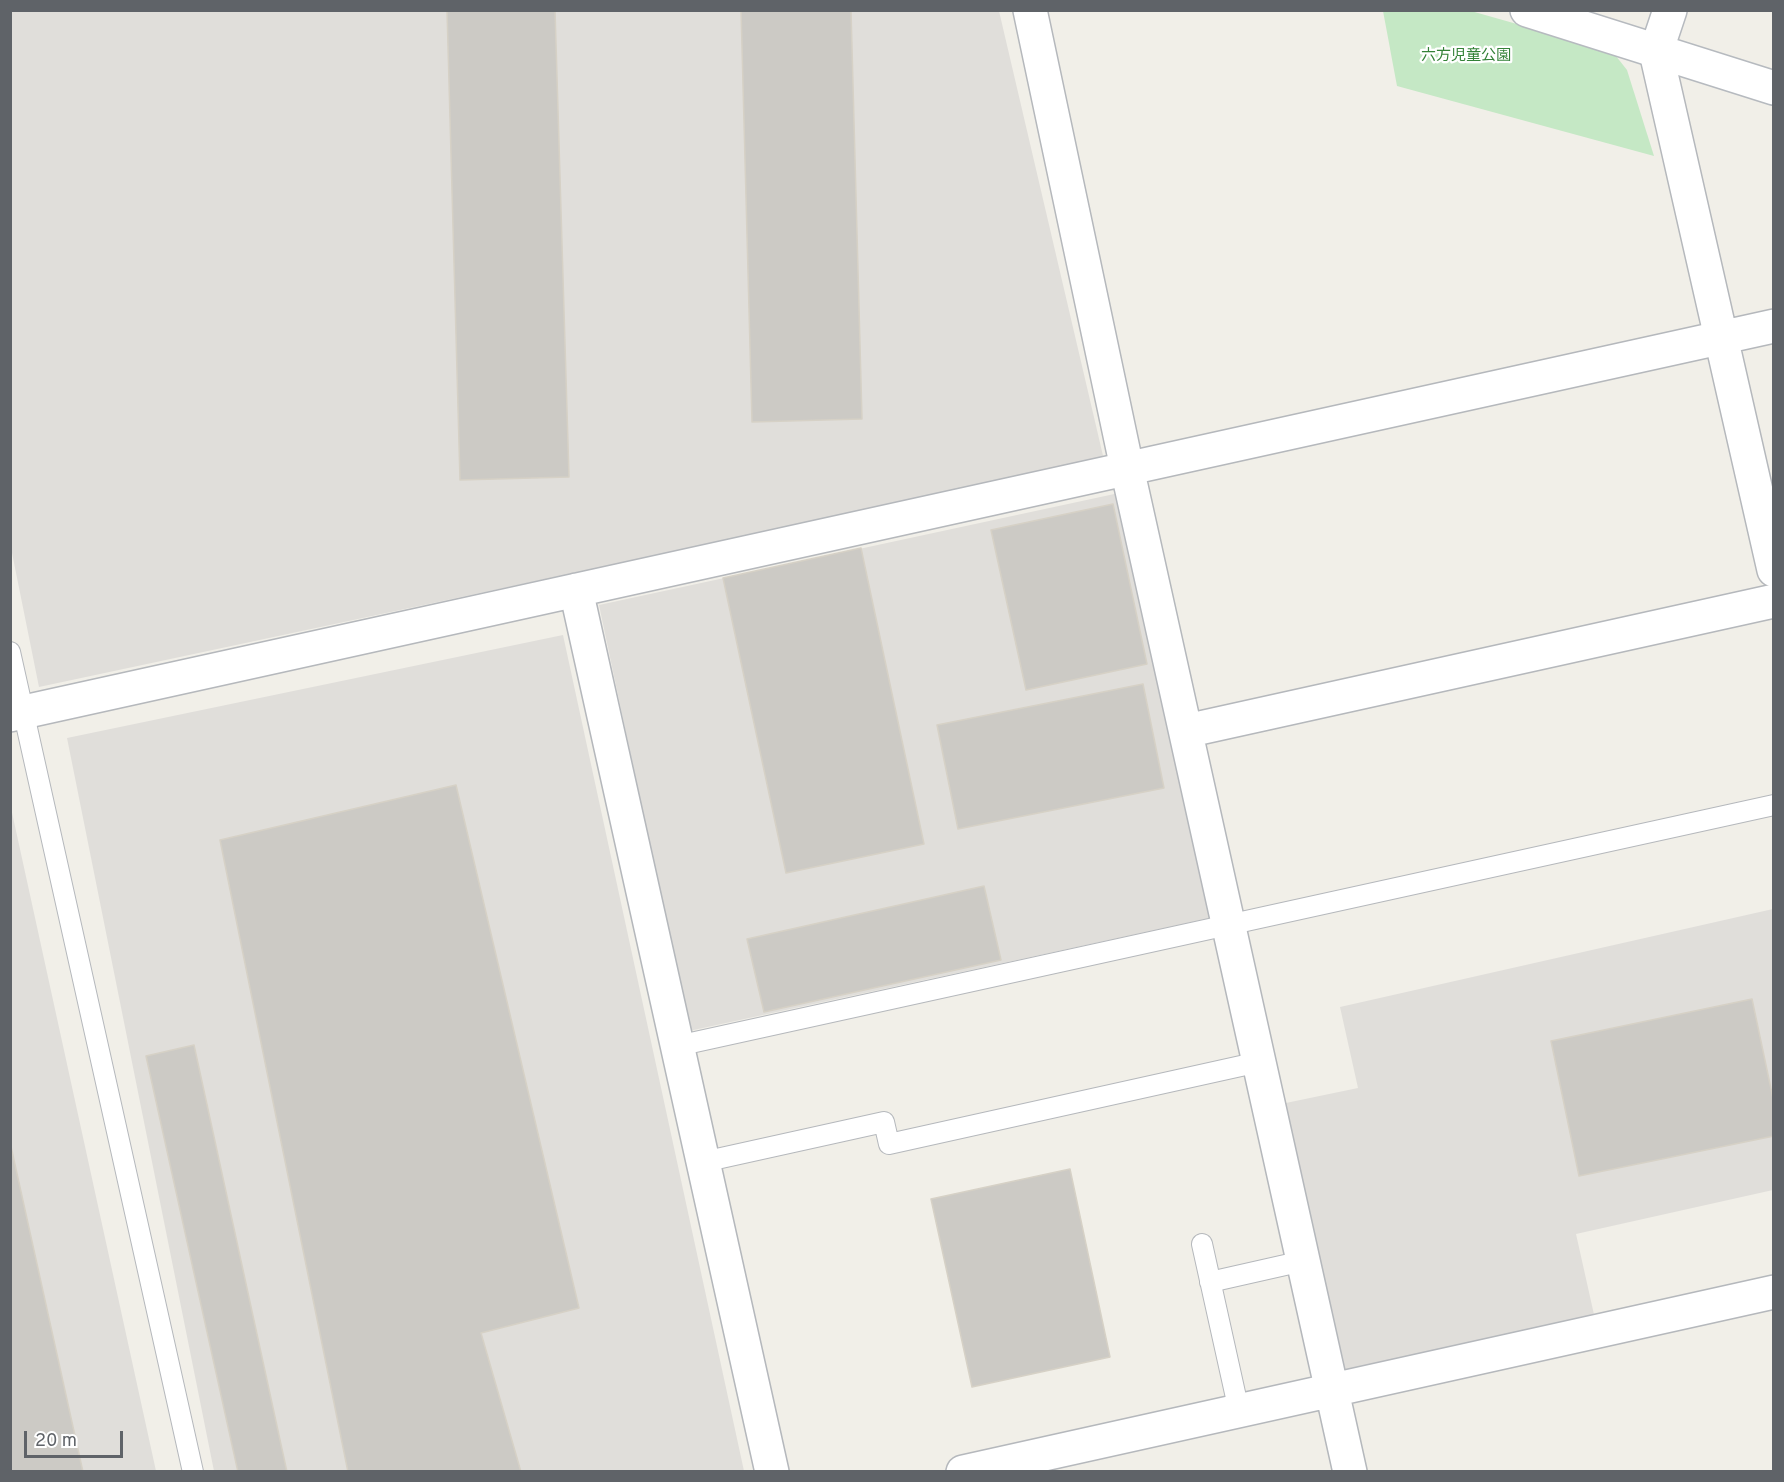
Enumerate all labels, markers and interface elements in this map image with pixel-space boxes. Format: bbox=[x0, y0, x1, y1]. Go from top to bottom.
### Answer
park label: 六方児童公園 bbox=[1421, 48, 1511, 66]
scale bar bbox=[27, 1419, 126, 1457]
text: 20 m bbox=[35, 1430, 77, 1453]

